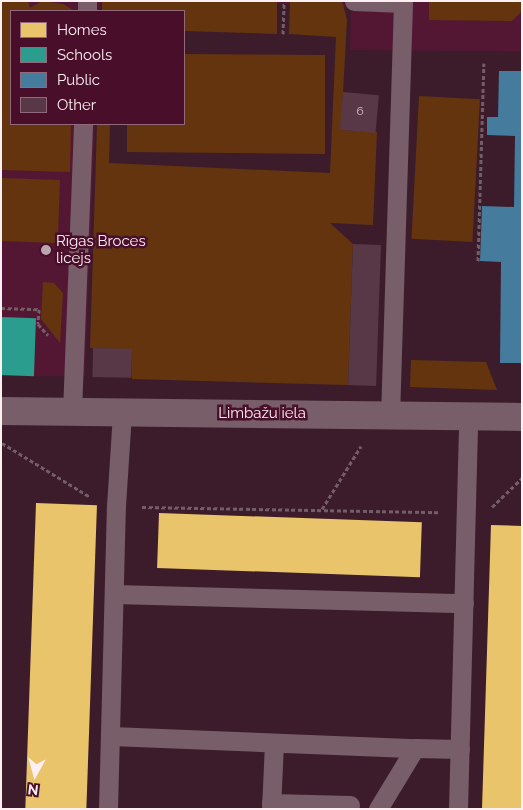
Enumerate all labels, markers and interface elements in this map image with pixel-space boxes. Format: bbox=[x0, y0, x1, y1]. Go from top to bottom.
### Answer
legend bbox=[10, 10, 185, 125]
text: Homes bbox=[57, 21, 107, 39]
text: Schools bbox=[57, 46, 112, 64]
text: Public bbox=[57, 71, 100, 89]
text: Other bbox=[57, 96, 96, 114]
house number: 6 bbox=[356, 105, 364, 119]
place label: Rīgas Broces licejs bbox=[56, 232, 146, 267]
marker: Rīgas Broces licejs bbox=[40, 244, 52, 256]
street label: Limbažu iela bbox=[218, 405, 306, 423]
north arrow bbox=[10, 750, 60, 800]
text: N bbox=[27, 781, 39, 798]

